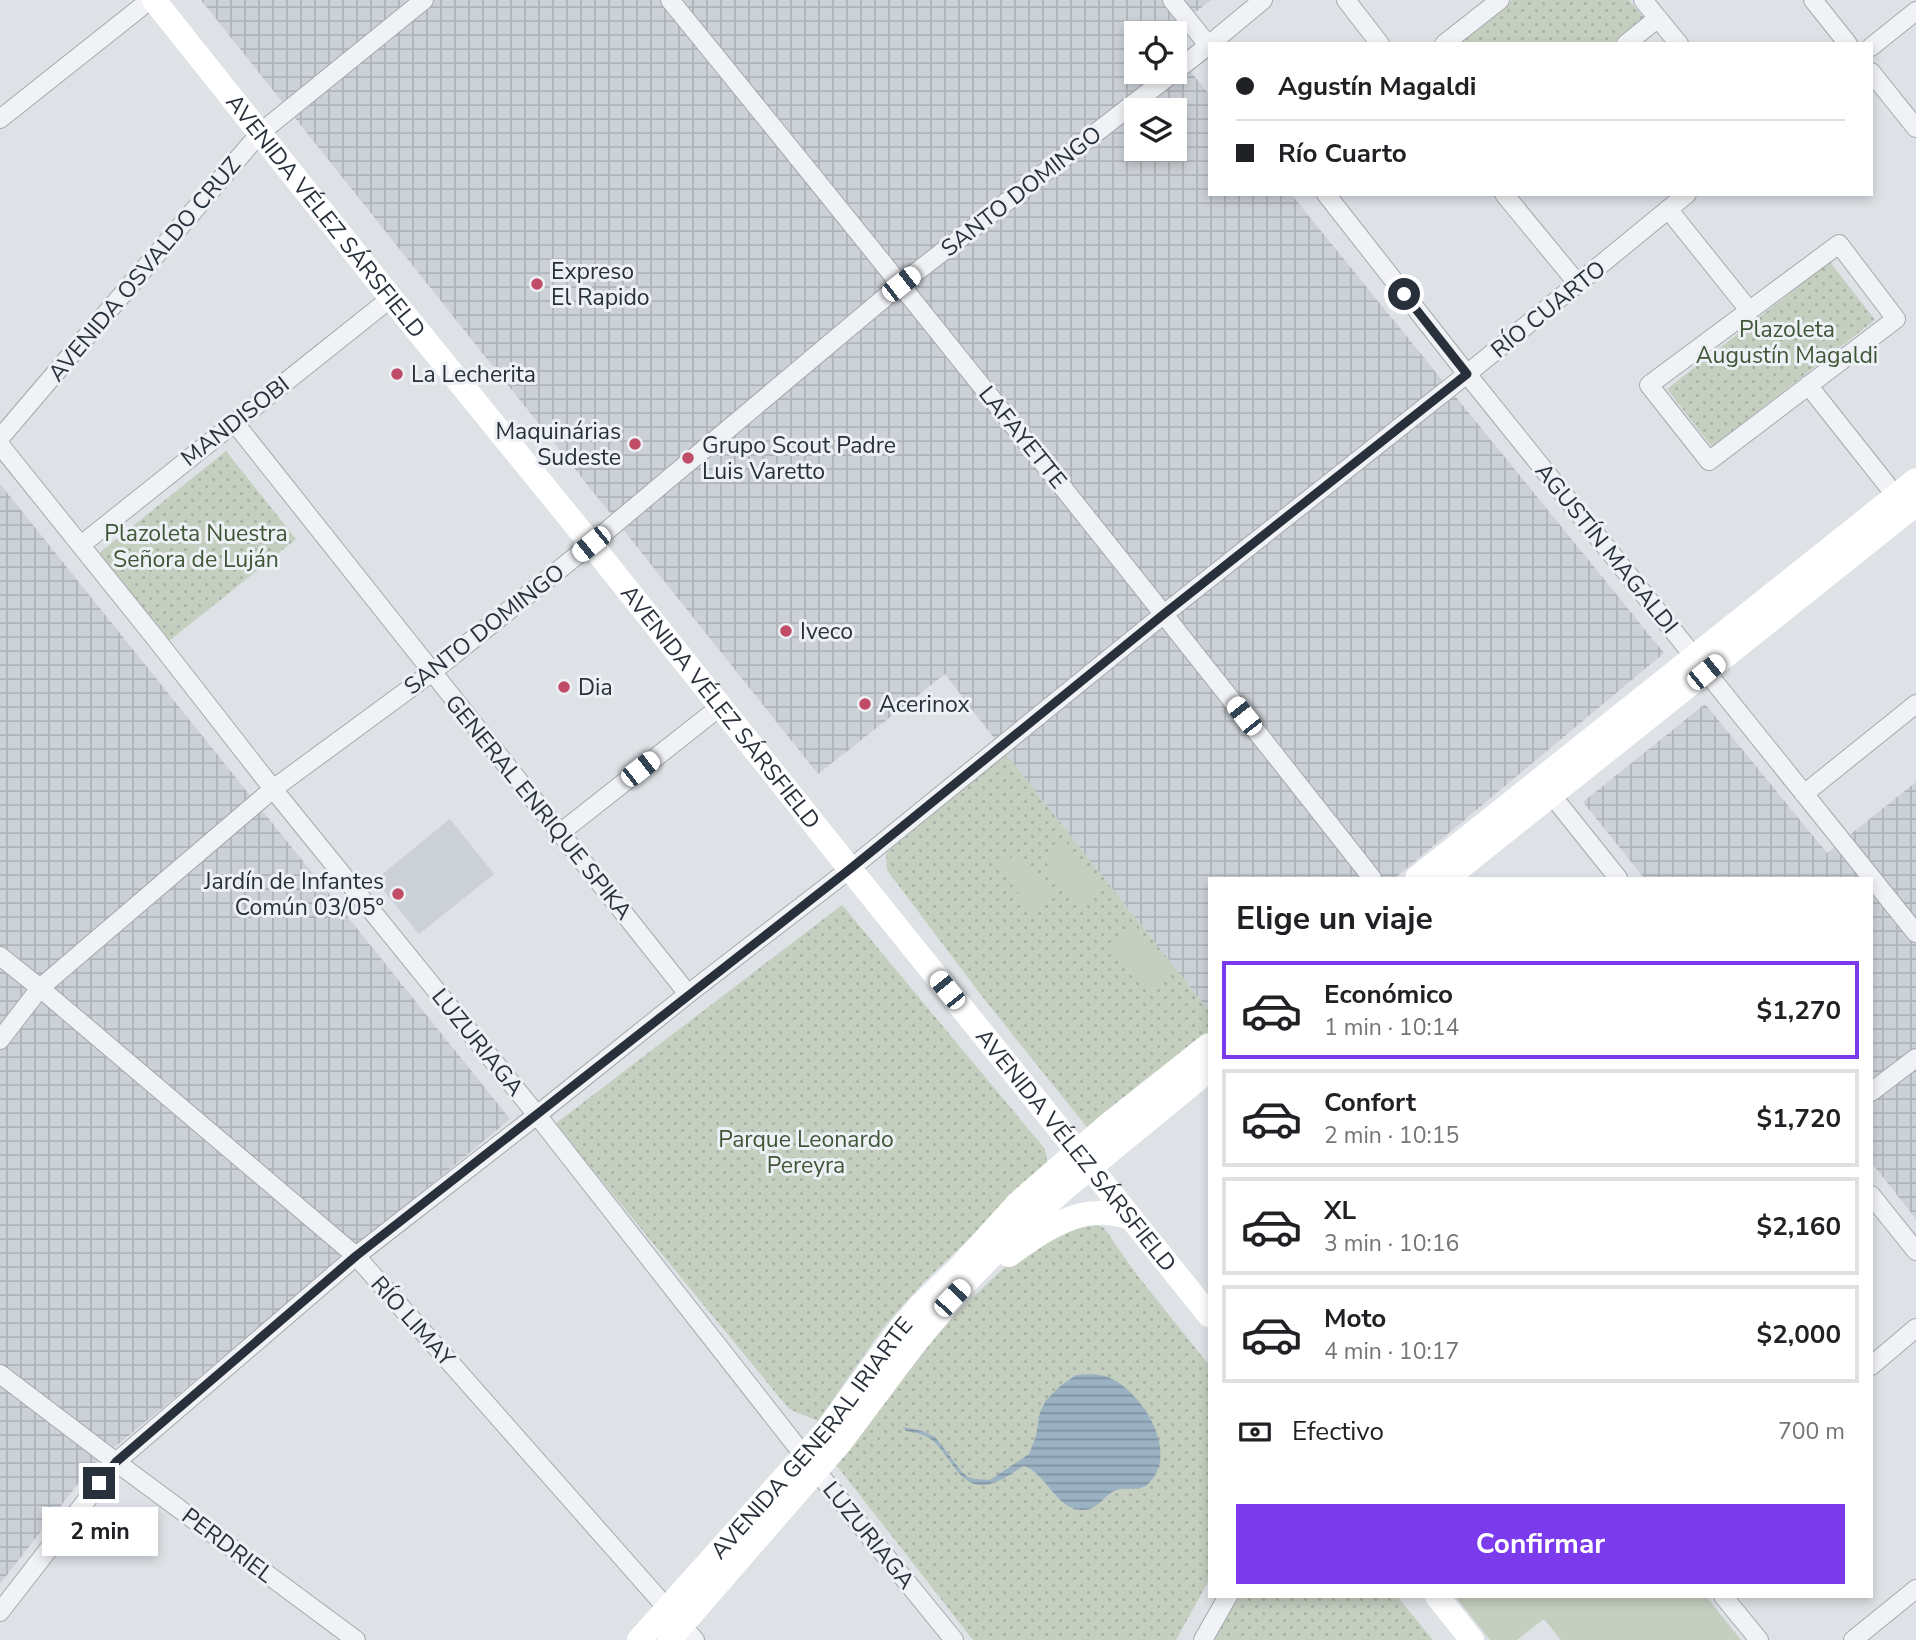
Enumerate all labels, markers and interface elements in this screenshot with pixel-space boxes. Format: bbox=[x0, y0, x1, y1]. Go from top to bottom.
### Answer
map controls bbox=[1124, 21, 1187, 161]
button: locate bbox=[1124, 21, 1187, 84]
text: Agustín Magaldi bbox=[1278, 69, 1476, 104]
street label: AVENIDA VÉLEZ SÁRSFIELD bbox=[219, 88, 432, 345]
button: layers bbox=[1124, 98, 1187, 161]
street label: SANTO DOMINGO bbox=[935, 119, 1108, 264]
text: Río Cuarto bbox=[1278, 136, 1407, 171]
street label: AVENIDA OSVALDO CRUZ bbox=[41, 150, 248, 388]
street label: RÍO CUARTO bbox=[1485, 254, 1612, 365]
place label: Expreso El Rapido bbox=[551, 256, 650, 313]
car bbox=[878, 263, 925, 305]
marker: Expreso El Rapido bbox=[529, 276, 545, 292]
route start bbox=[1388, 278, 1420, 310]
park label: Plazoleta Augustín Magaldi bbox=[1696, 314, 1878, 371]
place label: La Lecherita bbox=[411, 359, 536, 390]
marker: La Lecherita bbox=[389, 366, 405, 382]
street label: MANDISOBI bbox=[175, 369, 296, 474]
street label: LAFAYETTE bbox=[972, 379, 1074, 495]
place label: Maquinárias Sudeste bbox=[495, 416, 621, 473]
place label: Grupo Scout Padre Luis Varetto bbox=[702, 430, 896, 487]
marker: Maquinárias Sudeste bbox=[627, 436, 643, 452]
marker: Grupo Scout Padre Luis Varetto bbox=[680, 450, 696, 466]
street label: AGUSTÍN MAGALDI bbox=[1528, 456, 1685, 640]
park label: Plazoleta Nuestra Señora de Luján bbox=[104, 518, 288, 575]
car bbox=[569, 523, 614, 565]
street label: SANTO DOMINGO bbox=[398, 557, 571, 702]
street label: AVENIDA VÉLEZ SÁRSFIELD bbox=[614, 579, 827, 836]
place label: Iveco bbox=[800, 616, 853, 647]
marker: Iveco bbox=[778, 623, 794, 639]
car bbox=[1684, 651, 1729, 693]
place label: Dia bbox=[578, 672, 613, 703]
marker: Dia bbox=[556, 679, 572, 695]
street label: GENERAL ENRIQUE SPIKA bbox=[438, 688, 639, 927]
place label: Acerinox bbox=[879, 689, 970, 720]
car bbox=[1223, 693, 1266, 739]
marker: Acerinox bbox=[857, 696, 873, 712]
car bbox=[617, 748, 664, 790]
place label: Jardín de Infantes Común 03/05° bbox=[203, 866, 384, 923]
marker: Jardín de Infantes Común 03/05° bbox=[390, 886, 406, 902]
text: Elige un viaje bbox=[1236, 897, 1433, 940]
car bbox=[926, 967, 969, 1013]
text: Económico bbox=[1324, 977, 1453, 1012]
icon: car bbox=[1240, 979, 1303, 1042]
street label: LUZURIAGA bbox=[425, 982, 531, 1103]
text: $1,270 bbox=[1757, 993, 1841, 1028]
text: 1 min · 10:14 bbox=[1324, 1012, 1459, 1043]
street label: AVENIDA VÉLEZ SÁRSFIELD bbox=[968, 1022, 1183, 1278]
text: Confort bbox=[1324, 1085, 1416, 1120]
icon: car bbox=[1240, 1087, 1303, 1150]
text: $1,720 bbox=[1757, 1101, 1841, 1136]
text: 2 min · 10:15 bbox=[1324, 1120, 1459, 1151]
park label: Parque Leonardo Pereyra bbox=[718, 1124, 894, 1181]
text: XL bbox=[1324, 1193, 1356, 1228]
icon: car bbox=[1240, 1195, 1303, 1258]
text: $2,160 bbox=[1757, 1209, 1841, 1244]
text: 3 min · 10:16 bbox=[1324, 1228, 1459, 1259]
street label: RÍO LIMAY bbox=[364, 1269, 462, 1373]
car bbox=[930, 1275, 975, 1321]
text: Moto bbox=[1324, 1301, 1386, 1336]
icon: car bbox=[1240, 1303, 1303, 1366]
street label: AVENIDA GENERAL IRIARTE bbox=[704, 1310, 920, 1566]
text: $2,000 bbox=[1757, 1317, 1841, 1352]
text: 4 min · 10:17 bbox=[1324, 1336, 1459, 1367]
icon: cash bbox=[1236, 1413, 1274, 1451]
text: Efectivo bbox=[1292, 1414, 1384, 1449]
text: 700 m bbox=[1778, 1416, 1845, 1447]
route end bbox=[83, 1467, 115, 1499]
street label: LUZURIAGA bbox=[816, 1475, 922, 1596]
street label: PERDRIEL bbox=[175, 1501, 280, 1590]
button: Confirmar bbox=[1236, 1504, 1845, 1584]
callout: 2 min bbox=[41, 1508, 157, 1556]
text: 2 min bbox=[70, 1516, 130, 1547]

